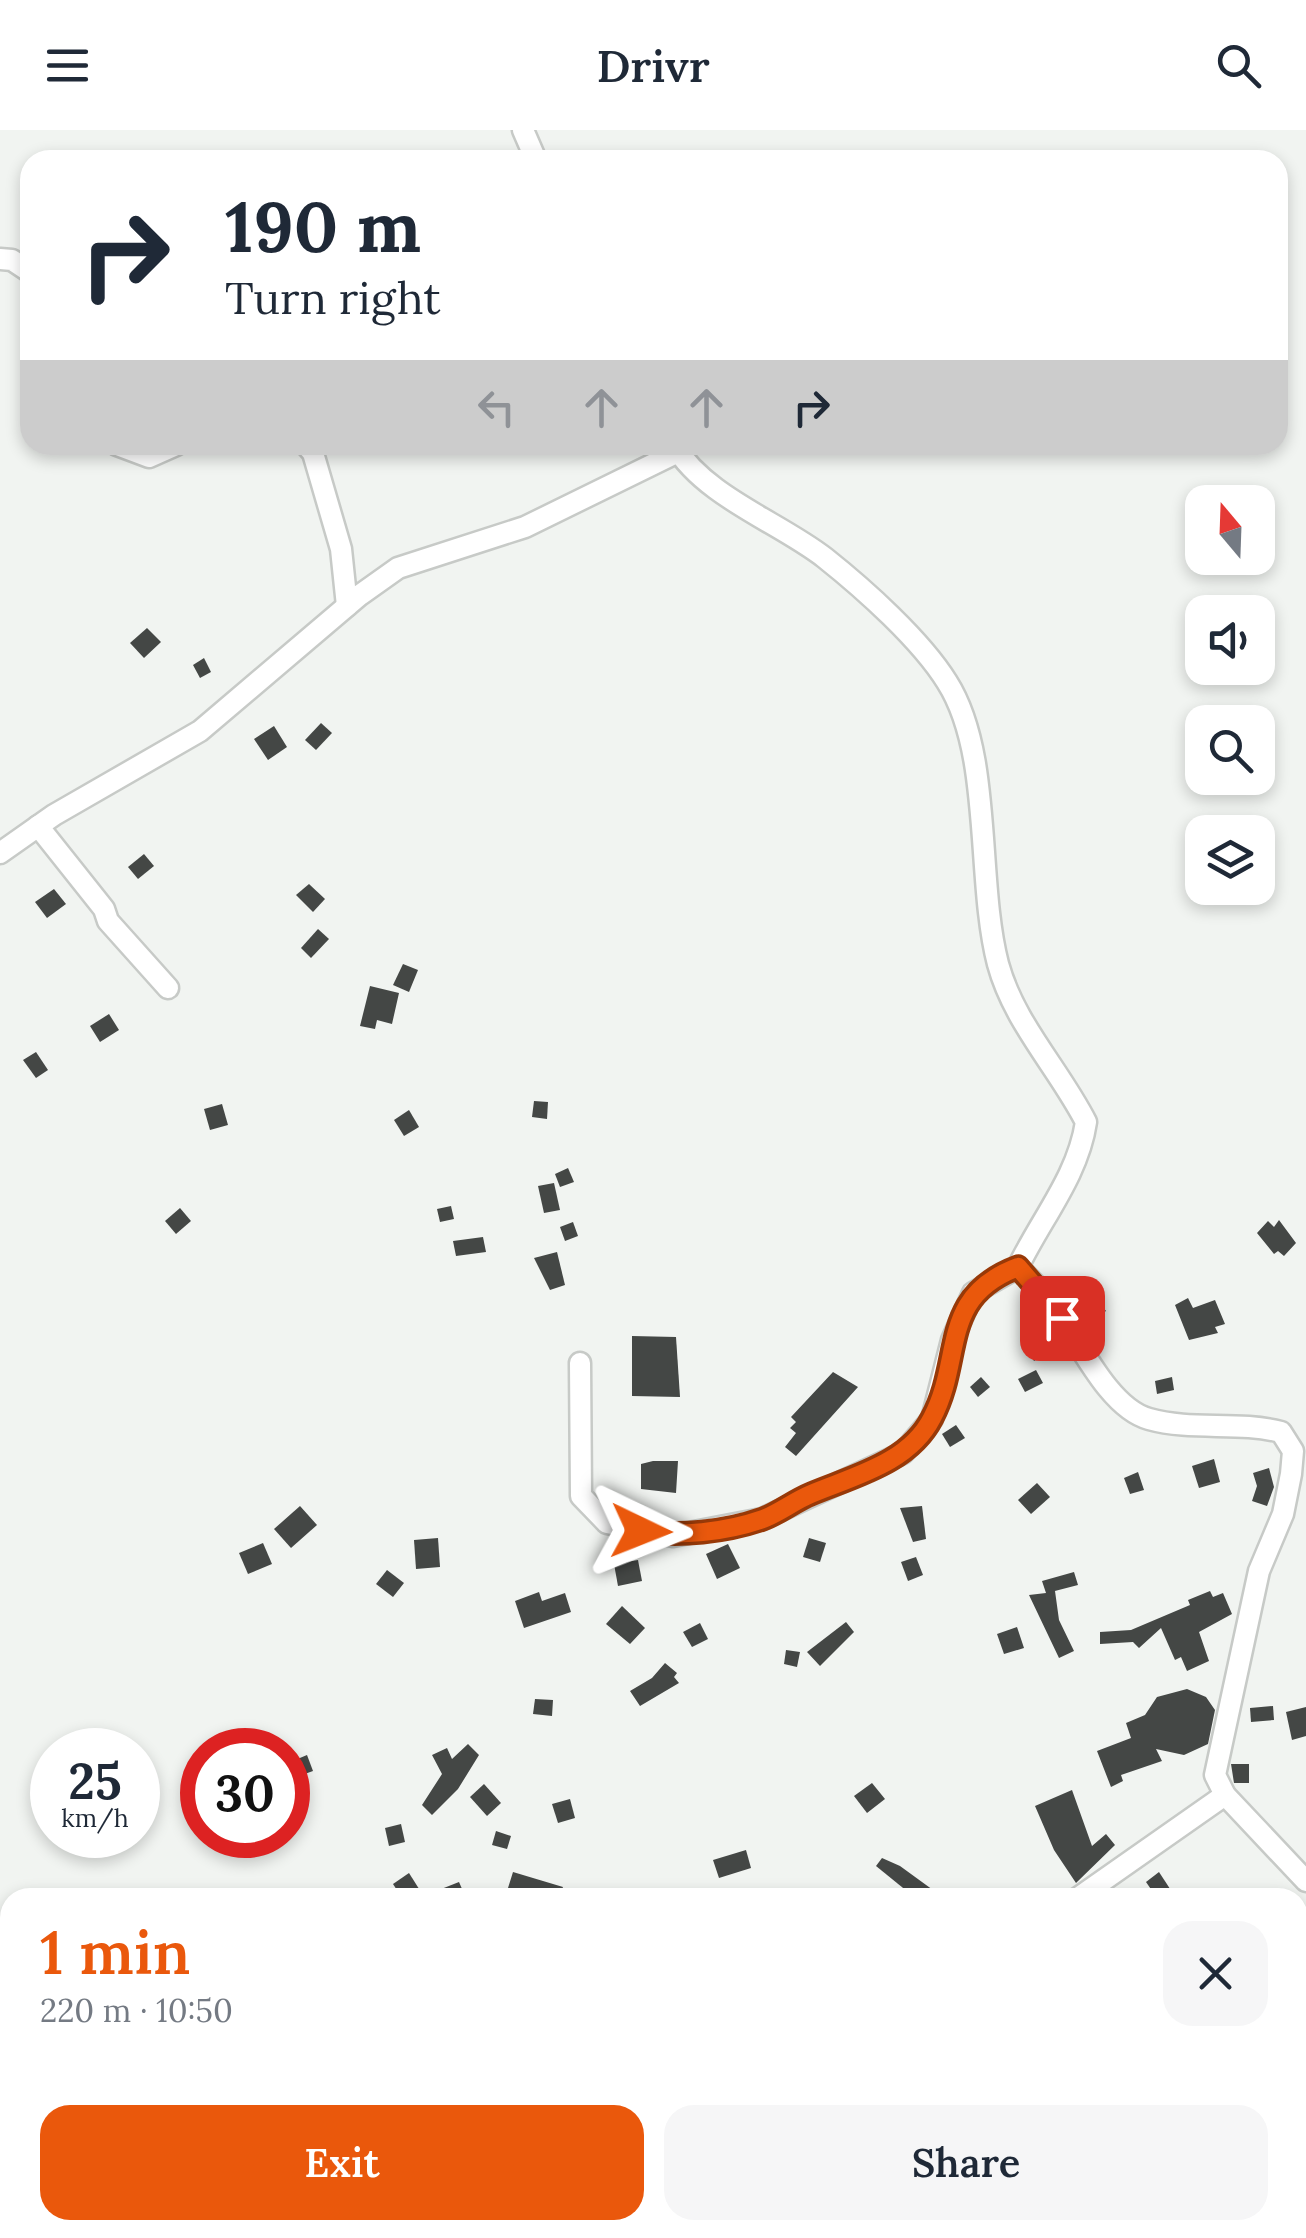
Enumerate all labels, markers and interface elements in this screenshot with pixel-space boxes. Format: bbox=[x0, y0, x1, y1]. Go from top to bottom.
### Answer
text: Drivr bbox=[596, 37, 710, 94]
icon: menu bbox=[40, 38, 95, 93]
icon: search bbox=[1211, 38, 1266, 93]
text: 190 m bbox=[225, 182, 421, 271]
icon: right bbox=[60, 190, 190, 320]
text: Turn right bbox=[225, 269, 441, 326]
icon: left bbox=[469, 380, 524, 435]
icon: ahead bbox=[574, 380, 629, 435]
icon: ahead bbox=[679, 380, 734, 435]
icon: right bbox=[784, 380, 839, 435]
north arrow bbox=[1185, 485, 1275, 575]
map controls bbox=[1185, 485, 1275, 905]
button: sound bbox=[1185, 595, 1275, 685]
button: search bbox=[1185, 705, 1275, 795]
button: layers bbox=[1185, 815, 1275, 905]
pin bbox=[1020, 1276, 1105, 1361]
icon: arrive bbox=[1035, 1291, 1090, 1346]
position arrow bbox=[589, 1479, 693, 1583]
speed limit sign: 30 bbox=[180, 1728, 310, 1858]
text: 25 bbox=[68, 1749, 122, 1813]
text: km/h bbox=[61, 1802, 129, 1834]
text: 1 min bbox=[40, 1914, 190, 1990]
button: close bbox=[1163, 1921, 1268, 2026]
text: 220 m · 10:50 bbox=[40, 1990, 233, 2031]
button: Exit bbox=[40, 2105, 644, 2220]
button: Share bbox=[664, 2105, 1268, 2220]

